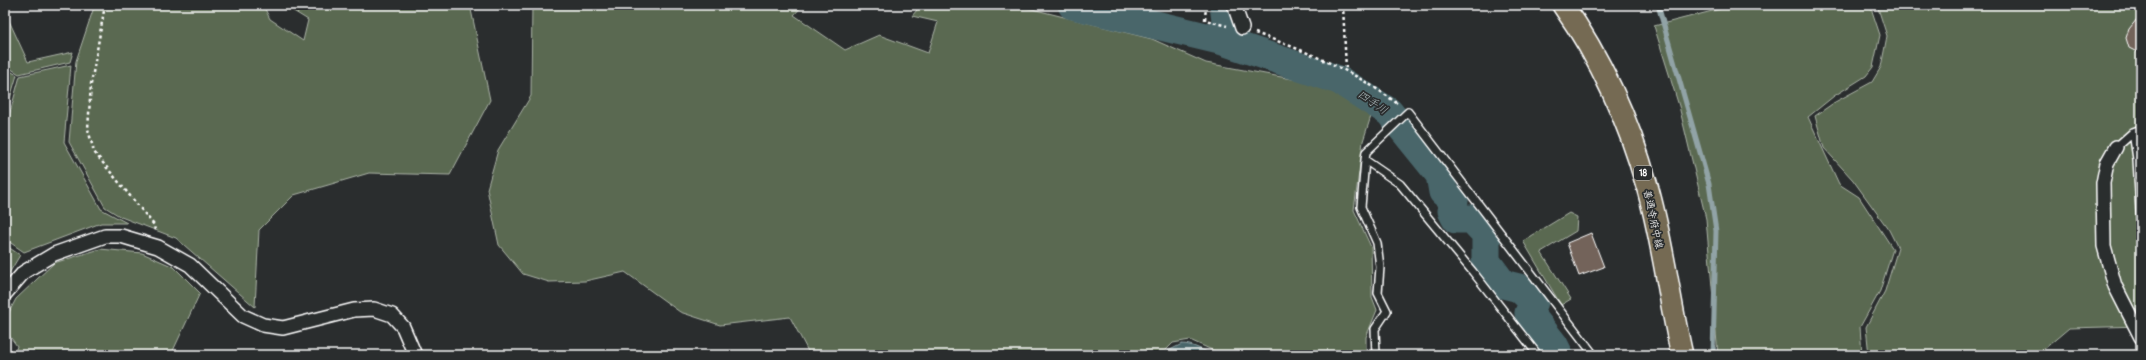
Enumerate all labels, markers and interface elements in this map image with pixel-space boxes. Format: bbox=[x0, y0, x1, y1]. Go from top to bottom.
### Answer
water label: 四手川 bbox=[1355, 88, 1390, 117]
road number: 18 bbox=[1634, 166, 1652, 180]
street label: 善通寺府中線 bbox=[1641, 189, 1665, 250]

